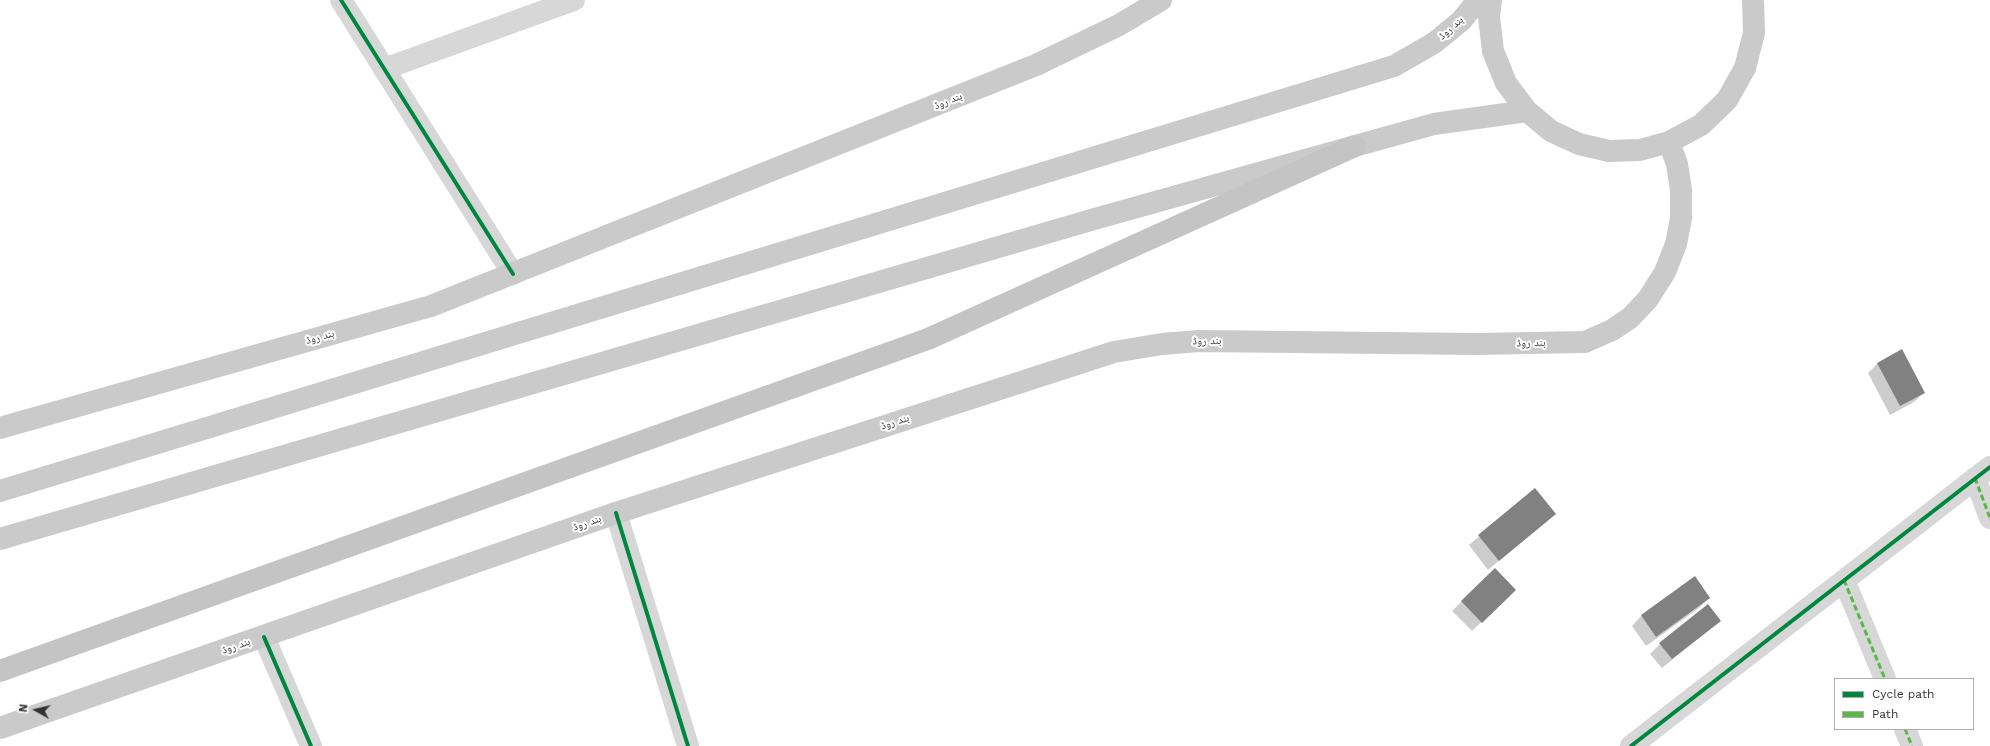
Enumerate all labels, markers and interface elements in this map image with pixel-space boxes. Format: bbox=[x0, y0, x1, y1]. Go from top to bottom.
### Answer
street label: بند روڈ bbox=[1436, 13, 1466, 43]
street label: بند روڈ bbox=[932, 89, 964, 113]
street label: بند روڈ bbox=[304, 327, 336, 347]
street label: بند روڈ bbox=[1192, 334, 1222, 348]
street label: بند روڈ bbox=[1516, 336, 1546, 350]
street label: بند روڈ bbox=[879, 411, 911, 433]
street label: بند روڈ bbox=[571, 512, 603, 534]
street label: بند روڈ bbox=[220, 635, 252, 657]
legend bbox=[1834, 678, 1974, 730]
text: Cycle path bbox=[1872, 687, 1934, 701]
north arrow bbox=[16, 690, 56, 730]
text: N bbox=[17, 703, 31, 713]
text: Path bbox=[1872, 707, 1898, 721]

